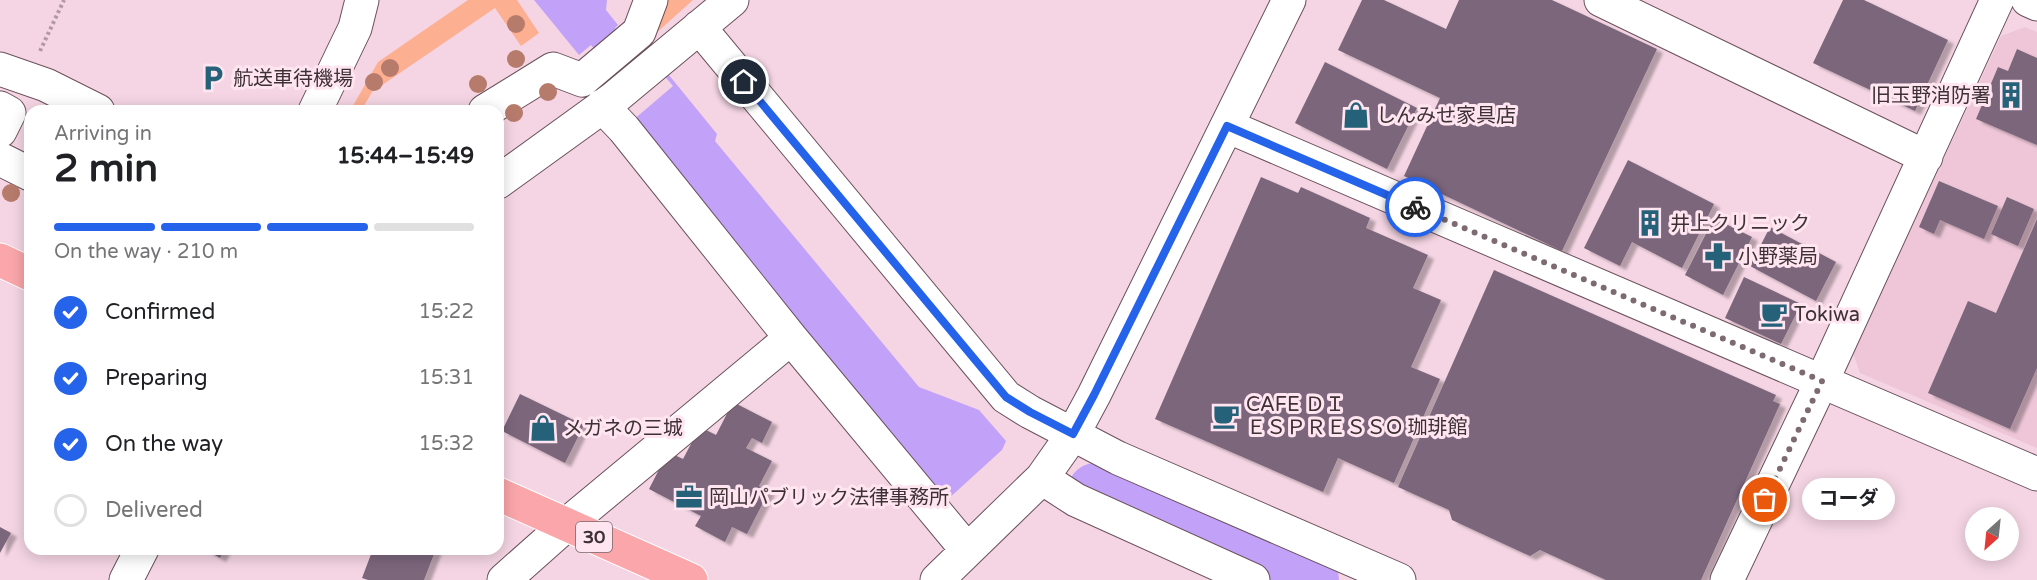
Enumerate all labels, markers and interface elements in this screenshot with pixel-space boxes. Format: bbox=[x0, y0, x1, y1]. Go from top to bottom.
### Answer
pin bbox=[718, 56, 769, 107]
parking icon: 航送車待機場 bbox=[198, 63, 228, 93]
icon: home bbox=[727, 65, 760, 98]
place label: 航送車待機場 bbox=[233, 67, 353, 91]
building icon: 旧玉野消防署 bbox=[1996, 80, 2026, 110]
place label: 旧玉野消防署 bbox=[1871, 84, 1991, 108]
shop icon: しんみせ家具店 bbox=[1341, 100, 1371, 130]
place label: しんみせ家具店 bbox=[1376, 104, 1516, 128]
text: Arriving in bbox=[54, 122, 152, 146]
text: 15:44–15:49 bbox=[337, 143, 474, 169]
text: 2 min bbox=[54, 145, 158, 192]
courier bbox=[1385, 177, 1445, 237]
icon: bike bbox=[1399, 191, 1432, 224]
building icon: 井上クリニック bbox=[1635, 208, 1665, 238]
place label: 井上クリニック bbox=[1670, 212, 1810, 236]
text: On the way · 210 m bbox=[54, 240, 238, 264]
pharmacy icon: 小野薬局 bbox=[1703, 241, 1733, 271]
place label: 小野薬局 bbox=[1738, 245, 1818, 269]
icon: check bbox=[54, 296, 87, 329]
text: Confirmed bbox=[105, 299, 215, 325]
cafe icon: Tokiwa bbox=[1759, 299, 1789, 329]
text: 15:22 bbox=[419, 300, 474, 324]
place label: Tokiwa bbox=[1794, 303, 1860, 327]
icon: check bbox=[54, 362, 87, 395]
text: Preparing bbox=[105, 365, 208, 391]
text: 15:31 bbox=[419, 366, 474, 390]
place label: CAFE ＤＩ ＥＳＰＲＥＳＳO 珈琲館 bbox=[1246, 393, 1467, 440]
cafe icon: CAFE ＤＩ ＥＳＰＲＥＳＳO 珈琲館 bbox=[1211, 401, 1241, 431]
shop icon: メガネの三城 bbox=[528, 413, 558, 443]
place label: メガネの三城 bbox=[563, 417, 683, 441]
icon: check bbox=[54, 428, 87, 461]
text: On the way bbox=[105, 431, 223, 457]
text: 15:32 bbox=[419, 432, 474, 456]
pin bbox=[1739, 474, 1790, 525]
callout: コーダ bbox=[1801, 479, 1894, 521]
office icon: 岡山パブリック法律事務所 bbox=[674, 482, 704, 512]
icon: bag bbox=[1748, 483, 1781, 516]
place label: 岡山パブリック法律事務所 bbox=[709, 486, 949, 510]
text: コーダ bbox=[1819, 487, 1879, 511]
text: Delivered bbox=[105, 497, 203, 523]
north arrow bbox=[1965, 507, 2019, 561]
map controls bbox=[1965, 507, 2019, 561]
road number: 30 bbox=[576, 522, 612, 552]

